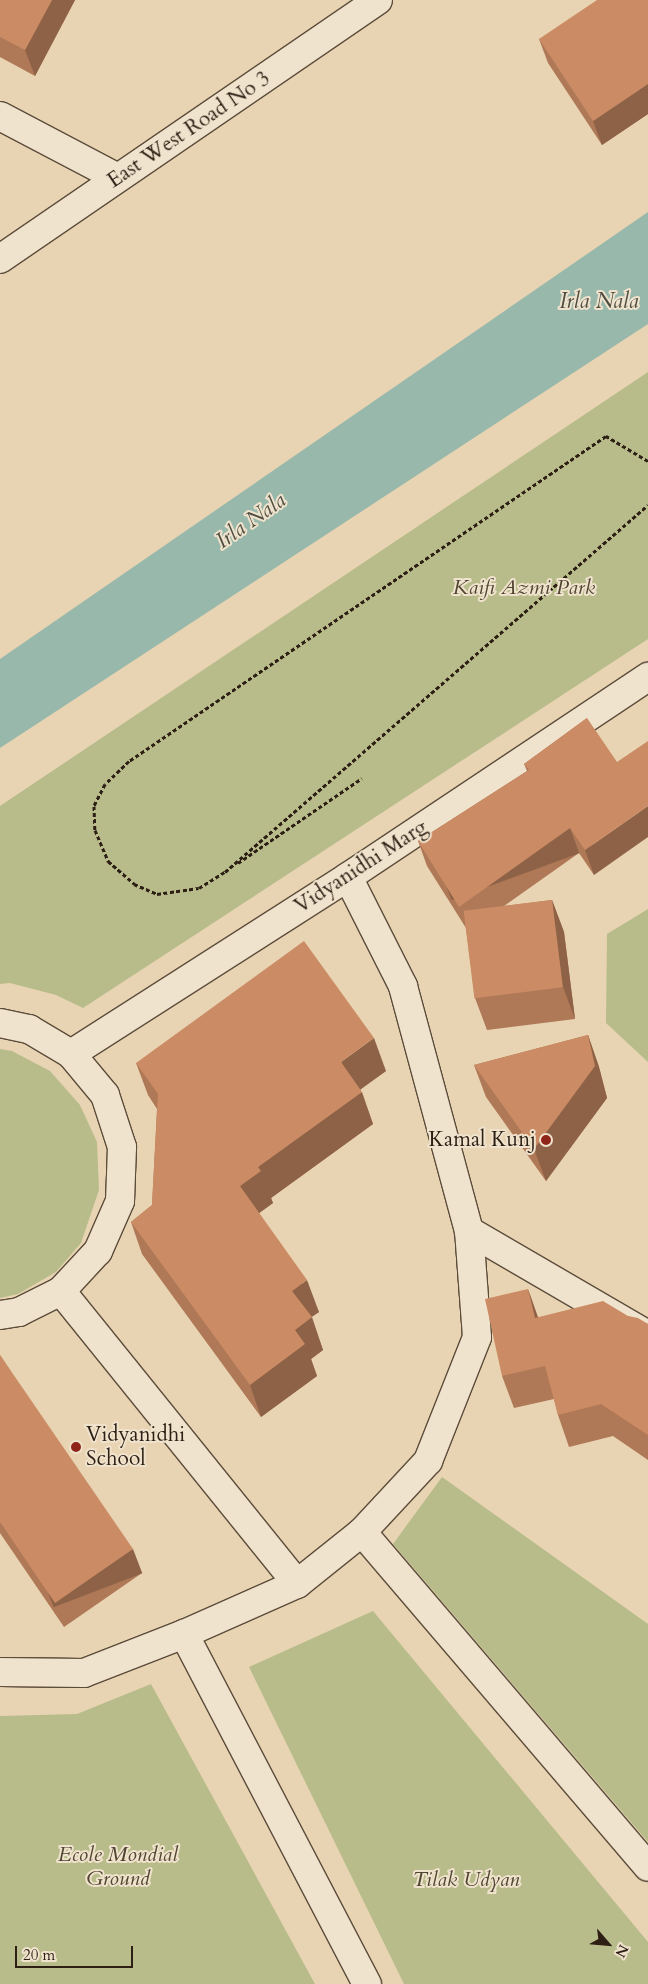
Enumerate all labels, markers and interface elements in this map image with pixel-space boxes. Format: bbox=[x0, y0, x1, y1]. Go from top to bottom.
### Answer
street label: East West Road No 3 bbox=[103, 66, 275, 194]
water label: Irla Nala bbox=[559, 289, 639, 315]
water label: Irla Nala bbox=[211, 487, 291, 555]
park label: Kaifi Azmi Park bbox=[453, 575, 595, 601]
street label: Vidyanidhi Marg bbox=[290, 815, 432, 919]
place label: Kamal Kunj bbox=[428, 1127, 536, 1153]
marker: Kamal Kunj bbox=[540, 1134, 552, 1146]
place label: Vidyanidhi School bbox=[86, 1422, 185, 1472]
marker: Vidyanidhi School bbox=[70, 1441, 82, 1453]
park label: Ecole Mondial Ground bbox=[58, 1842, 178, 1892]
park label: Tilak Udyan bbox=[412, 1867, 520, 1893]
north arrow bbox=[583, 1919, 633, 1969]
scale bar bbox=[18, 1936, 135, 1968]
text: N bbox=[611, 1941, 633, 1961]
text: 20 m bbox=[23, 1945, 55, 1965]

